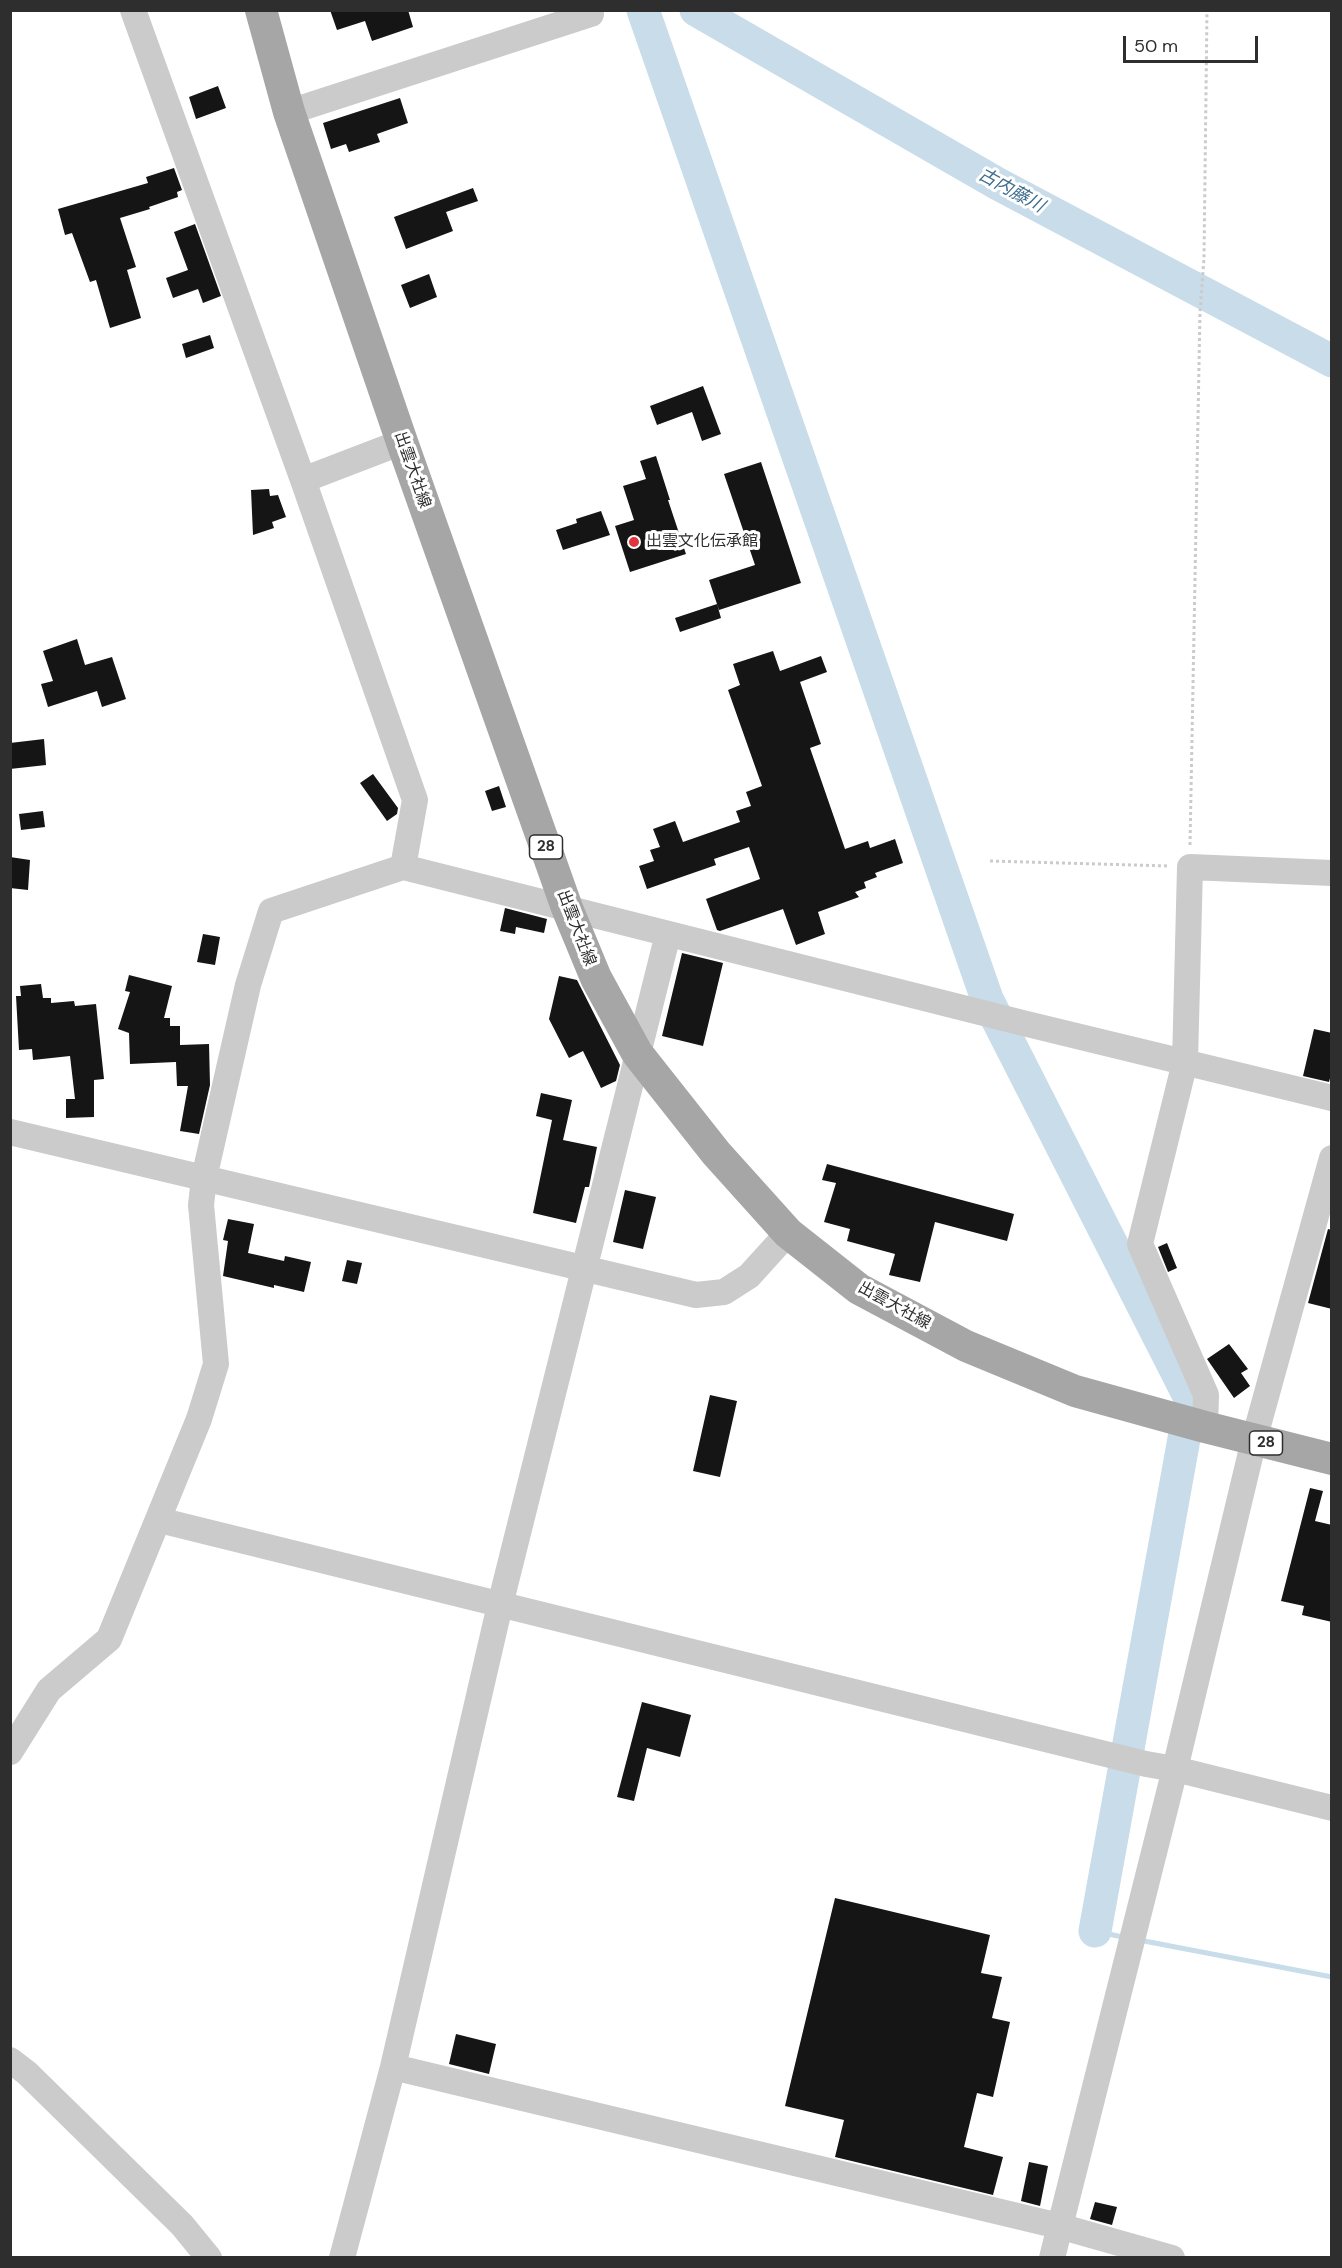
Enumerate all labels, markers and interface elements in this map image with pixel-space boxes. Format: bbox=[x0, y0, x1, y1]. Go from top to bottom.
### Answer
scale bar bbox=[1126, 24, 1261, 62]
text: 50 m bbox=[1134, 34, 1178, 58]
water label: 古内藤川 bbox=[974, 164, 1048, 218]
street label: 出雲大社線 bbox=[390, 429, 434, 511]
place label: 出雲文化伝承館 bbox=[646, 532, 758, 552]
marker: 出雲文化伝承館 bbox=[627, 535, 641, 549]
road number: 28 bbox=[530, 835, 562, 859]
street label: 出雲大社線 bbox=[553, 887, 599, 969]
street label: 出雲大社線 bbox=[854, 1278, 934, 1334]
road number: 28 bbox=[1250, 1431, 1282, 1455]

